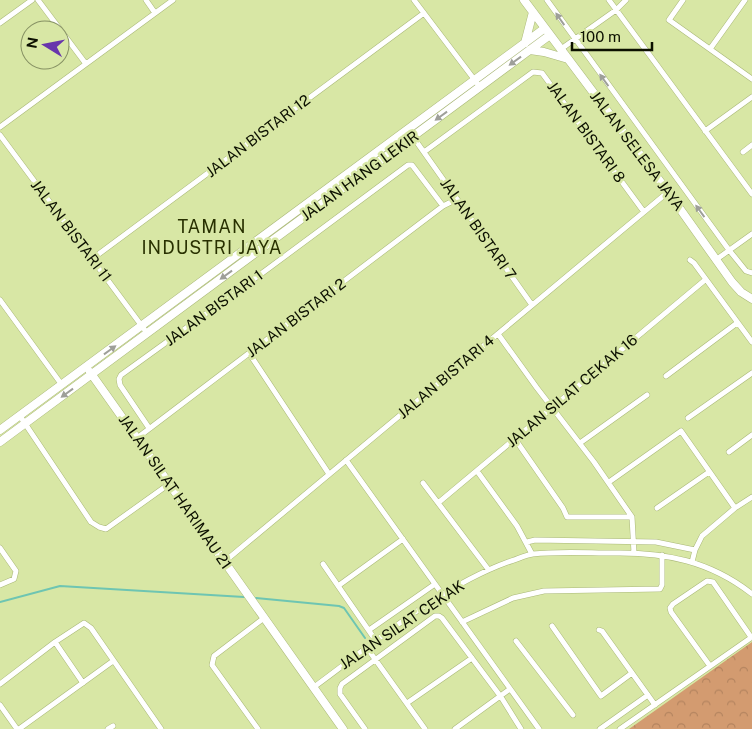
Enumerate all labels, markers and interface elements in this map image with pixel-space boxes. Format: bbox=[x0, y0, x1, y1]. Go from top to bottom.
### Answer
one-way arrow bbox=[555, 13, 565, 26]
north arrow bbox=[20, 20, 70, 70]
scale bar bbox=[572, 20, 652, 52]
text: 100 m bbox=[580, 28, 621, 45]
text: N bbox=[23, 36, 41, 50]
one-way arrow bbox=[508, 56, 522, 66]
one-way arrow bbox=[599, 73, 609, 87]
street label: JALAN BISTARI 8 bbox=[544, 78, 629, 186]
street label: JALAN SELESA JAYA bbox=[587, 88, 688, 214]
street label: JALAN BISTARI 12 bbox=[202, 91, 313, 180]
one-way arrow bbox=[434, 111, 448, 121]
street label: JALAN HANG LEKIR bbox=[298, 127, 422, 224]
street label: JALAN BISTARI 7 bbox=[437, 175, 520, 283]
street label: JALAN BISTARI 11 bbox=[28, 176, 115, 285]
one-way arrow bbox=[695, 204, 705, 218]
district label: TAMAN INDUSTRI JAYA bbox=[142, 216, 282, 258]
street label: JALAN BISTARI 1 bbox=[161, 266, 266, 349]
one-way arrow bbox=[219, 270, 233, 280]
street label: JALAN BISTARI 2 bbox=[243, 275, 349, 360]
street label: JALAN BISTARI 4 bbox=[394, 331, 497, 422]
street label: JALAN SILAT CEKAK 16 bbox=[503, 331, 641, 450]
one-way arrow bbox=[103, 344, 116, 355]
one-way arrow bbox=[61, 387, 74, 398]
street label: JALAN SILAT HARIMAU 21 bbox=[116, 411, 235, 572]
street label: JALAN SILAT CEKAK bbox=[336, 577, 467, 673]

